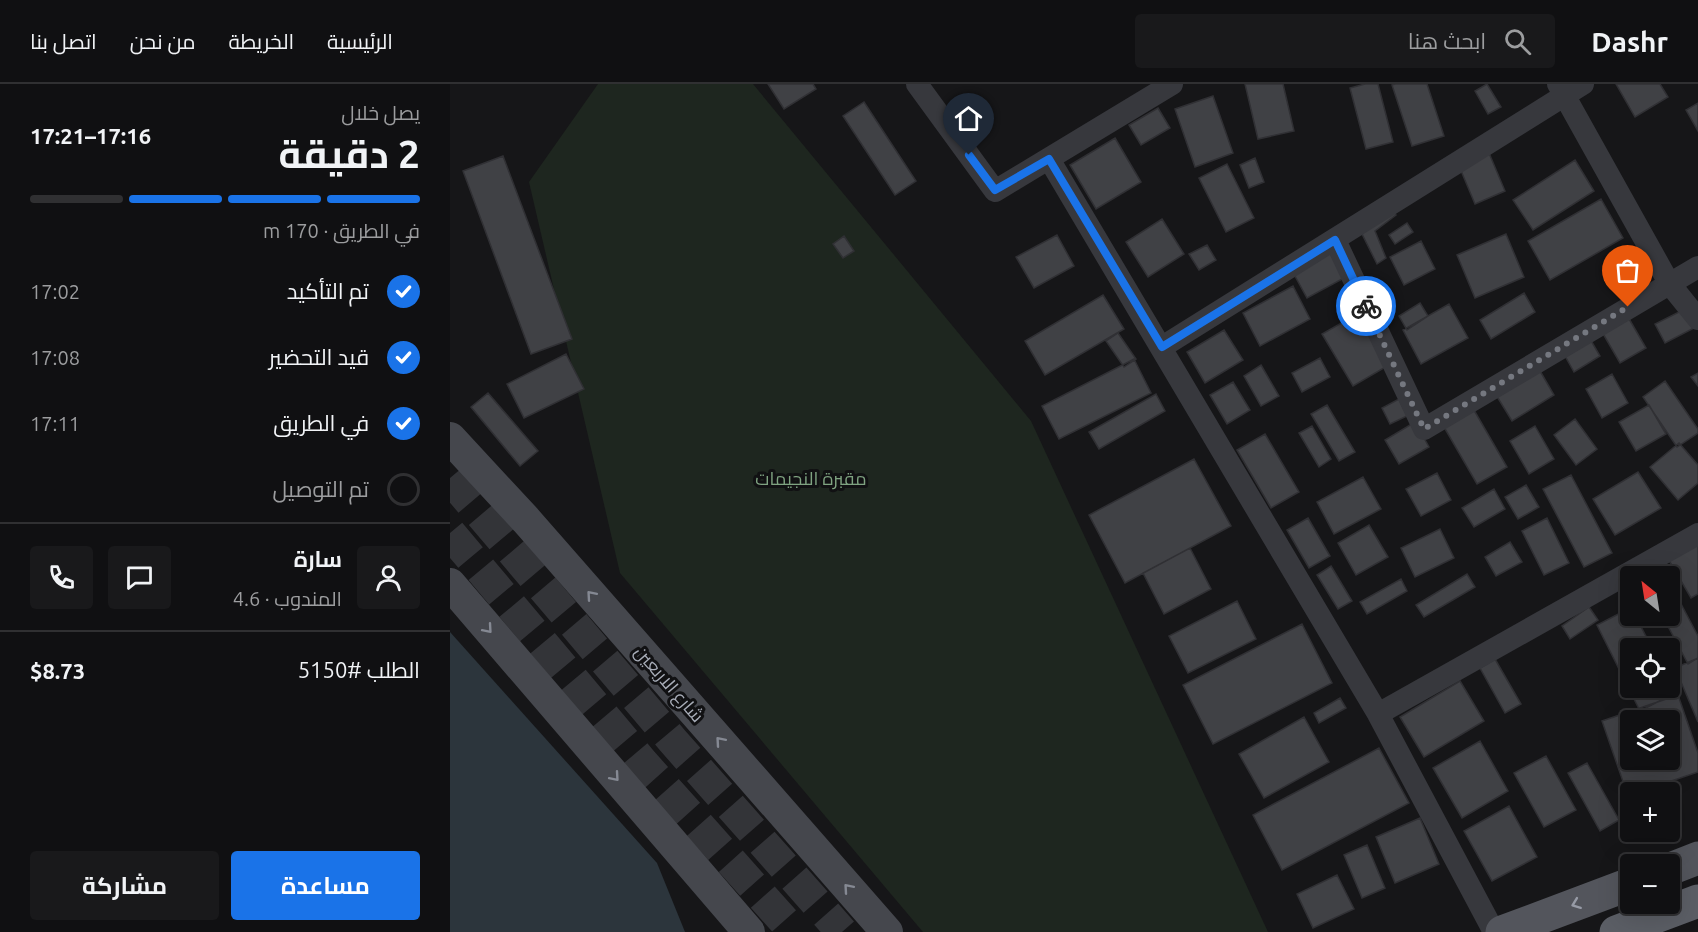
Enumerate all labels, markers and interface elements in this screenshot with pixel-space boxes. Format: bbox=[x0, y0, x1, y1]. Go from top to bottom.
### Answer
search box bbox=[1135, 14, 1555, 68]
icon: search bbox=[1501, 25, 1534, 58]
text: Dashr bbox=[1591, 26, 1668, 57]
text: ابحث هنا bbox=[1408, 28, 1486, 53]
text: اتصل بنا bbox=[30, 29, 97, 53]
text: من نحن bbox=[130, 29, 196, 53]
text: الخريطة bbox=[229, 29, 294, 53]
text: الرئيسية bbox=[327, 29, 393, 53]
pin bbox=[943, 93, 994, 155]
text: يصل خلال bbox=[341, 101, 420, 124]
icon: home bbox=[952, 102, 985, 135]
text: 17:16–17:21 bbox=[30, 123, 151, 148]
text: 2 دقيقة bbox=[279, 132, 420, 175]
text: في الطريق · 170 m bbox=[263, 219, 420, 242]
pin bbox=[1602, 245, 1653, 307]
icon: bag bbox=[1611, 254, 1644, 287]
icon: check bbox=[387, 275, 420, 308]
courier bbox=[1336, 276, 1396, 336]
text: تم التأكيد bbox=[287, 278, 369, 303]
text: 17:02 bbox=[30, 280, 80, 303]
icon: bike bbox=[1350, 290, 1383, 323]
icon: check bbox=[387, 341, 420, 374]
text: قيد التحضير bbox=[269, 344, 369, 369]
text: 17:08 bbox=[30, 346, 80, 369]
icon: check bbox=[387, 407, 420, 440]
text: في الطريق bbox=[273, 410, 369, 435]
text: 17:11 bbox=[30, 412, 80, 435]
park label: مقبرة النجيمات bbox=[755, 468, 867, 490]
text: تم التوصيل bbox=[273, 476, 369, 501]
button: phone bbox=[30, 546, 93, 609]
button: chat bbox=[108, 546, 171, 609]
text: سارة bbox=[294, 546, 342, 571]
button: person bbox=[357, 546, 420, 609]
north arrow bbox=[1620, 566, 1680, 626]
map controls bbox=[1620, 566, 1680, 914]
text: المندوب · 4.6 bbox=[233, 587, 342, 610]
one-way arrow bbox=[588, 591, 599, 602]
one-way arrow bbox=[481, 622, 492, 633]
button: locate bbox=[1620, 638, 1680, 698]
street label: شارع الاربعين bbox=[629, 641, 708, 727]
text: الطلب #5150 bbox=[298, 657, 420, 682]
text: $8.73 bbox=[30, 658, 85, 683]
button: layers bbox=[1620, 710, 1680, 770]
one-way arrow bbox=[716, 738, 727, 748]
one-way arrow bbox=[608, 770, 619, 780]
button: + bbox=[1620, 782, 1680, 842]
button: مشاركة bbox=[30, 851, 219, 920]
button: مساعدة bbox=[231, 851, 420, 920]
button: − bbox=[1620, 854, 1680, 914]
one-way arrow bbox=[844, 884, 855, 895]
one-way arrow bbox=[1571, 897, 1582, 909]

